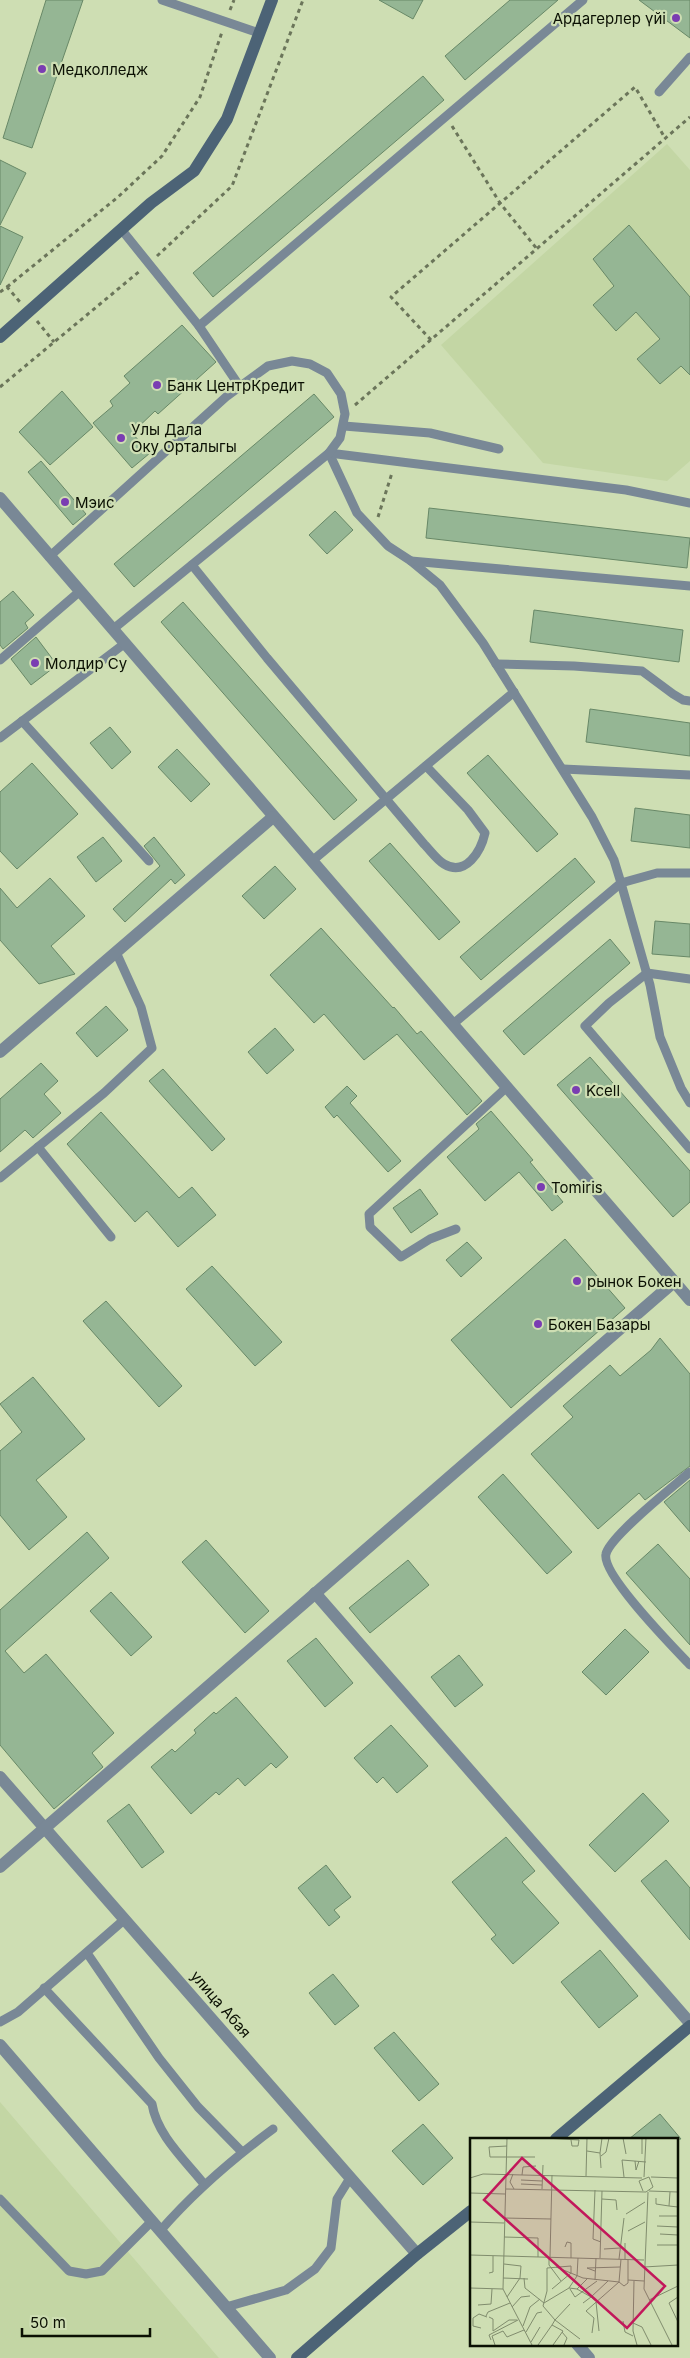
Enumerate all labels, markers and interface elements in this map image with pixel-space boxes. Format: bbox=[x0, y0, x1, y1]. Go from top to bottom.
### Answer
place label: Ардагерлер үйі bbox=[553, 9, 666, 28]
marker: Ардагерлер үйі bbox=[670, 12, 682, 24]
place label: Медколледж bbox=[52, 60, 148, 79]
marker: Медколледж bbox=[36, 63, 48, 75]
place label: Банк ЦентрКредит bbox=[167, 376, 304, 395]
marker: Банк ЦентрКредит bbox=[151, 379, 163, 391]
place label: Улы Дала Оку Орталыгы bbox=[131, 420, 237, 456]
marker: Улы Дала Оку Орталыгы bbox=[115, 432, 127, 444]
place label: Мэис bbox=[75, 493, 114, 512]
marker: Мэис bbox=[59, 496, 71, 508]
place label: Молдир Су bbox=[45, 654, 128, 673]
marker: Молдир Су bbox=[29, 657, 41, 669]
place label: Kcell bbox=[586, 1081, 620, 1100]
marker: Kcell bbox=[570, 1084, 582, 1096]
place label: Tomiris bbox=[551, 1178, 603, 1197]
marker: Tomiris bbox=[535, 1181, 547, 1193]
place label: рынок Бокен bbox=[587, 1272, 682, 1291]
marker: рынок Бокен bbox=[571, 1275, 583, 1287]
place label: Бокен Базары bbox=[548, 1315, 651, 1334]
marker: Бокен Базары bbox=[532, 1318, 544, 1330]
street label: улица Абая bbox=[187, 1967, 255, 2041]
inset map bbox=[470, 2138, 678, 2346]
scale bar bbox=[22, 2306, 150, 2338]
text: 50 m bbox=[30, 2313, 66, 2332]

